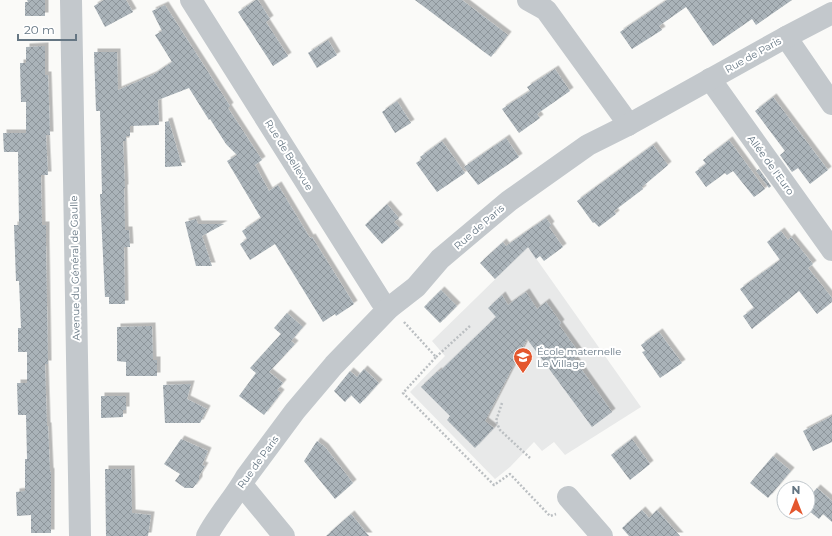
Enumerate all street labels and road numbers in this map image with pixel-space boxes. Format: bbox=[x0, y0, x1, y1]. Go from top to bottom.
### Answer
street label: Rue de Paris bbox=[723, 34, 784, 76]
street label: Rue de Bellevue bbox=[262, 117, 316, 193]
street label: Allée de l'Euro bbox=[745, 133, 797, 197]
street label: Avenue du Général de Gaulle bbox=[67, 195, 83, 341]
street label: Rue de Paris bbox=[451, 202, 507, 252]
street label: Rue de Paris bbox=[234, 433, 282, 491]

